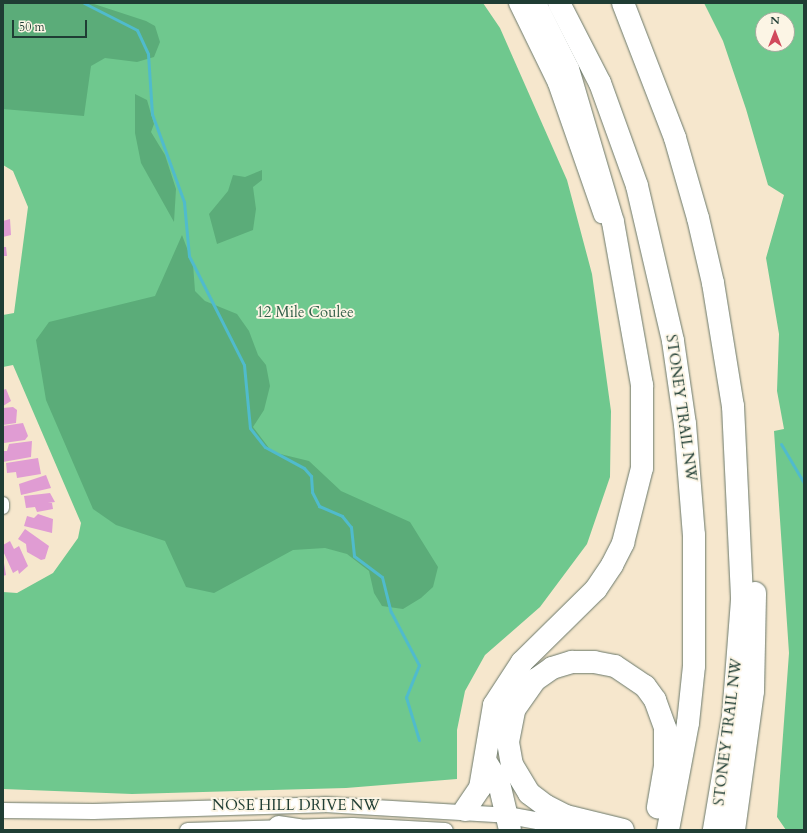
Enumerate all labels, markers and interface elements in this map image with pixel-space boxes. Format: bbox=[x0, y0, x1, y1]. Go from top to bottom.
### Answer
scale bar bbox=[14, 12, 89, 38]
north arrow bbox=[755, 12, 795, 52]
text: N bbox=[770, 13, 780, 28]
text: 50 m bbox=[19, 19, 45, 35]
park label: 12 Mile Coulee bbox=[256, 304, 354, 322]
street label: STONEY TRAIL NW bbox=[662, 333, 700, 483]
street label: STONEY TRAIL NW bbox=[710, 657, 746, 807]
street label: NOSE HILL DRIVE NW bbox=[212, 797, 380, 815]

